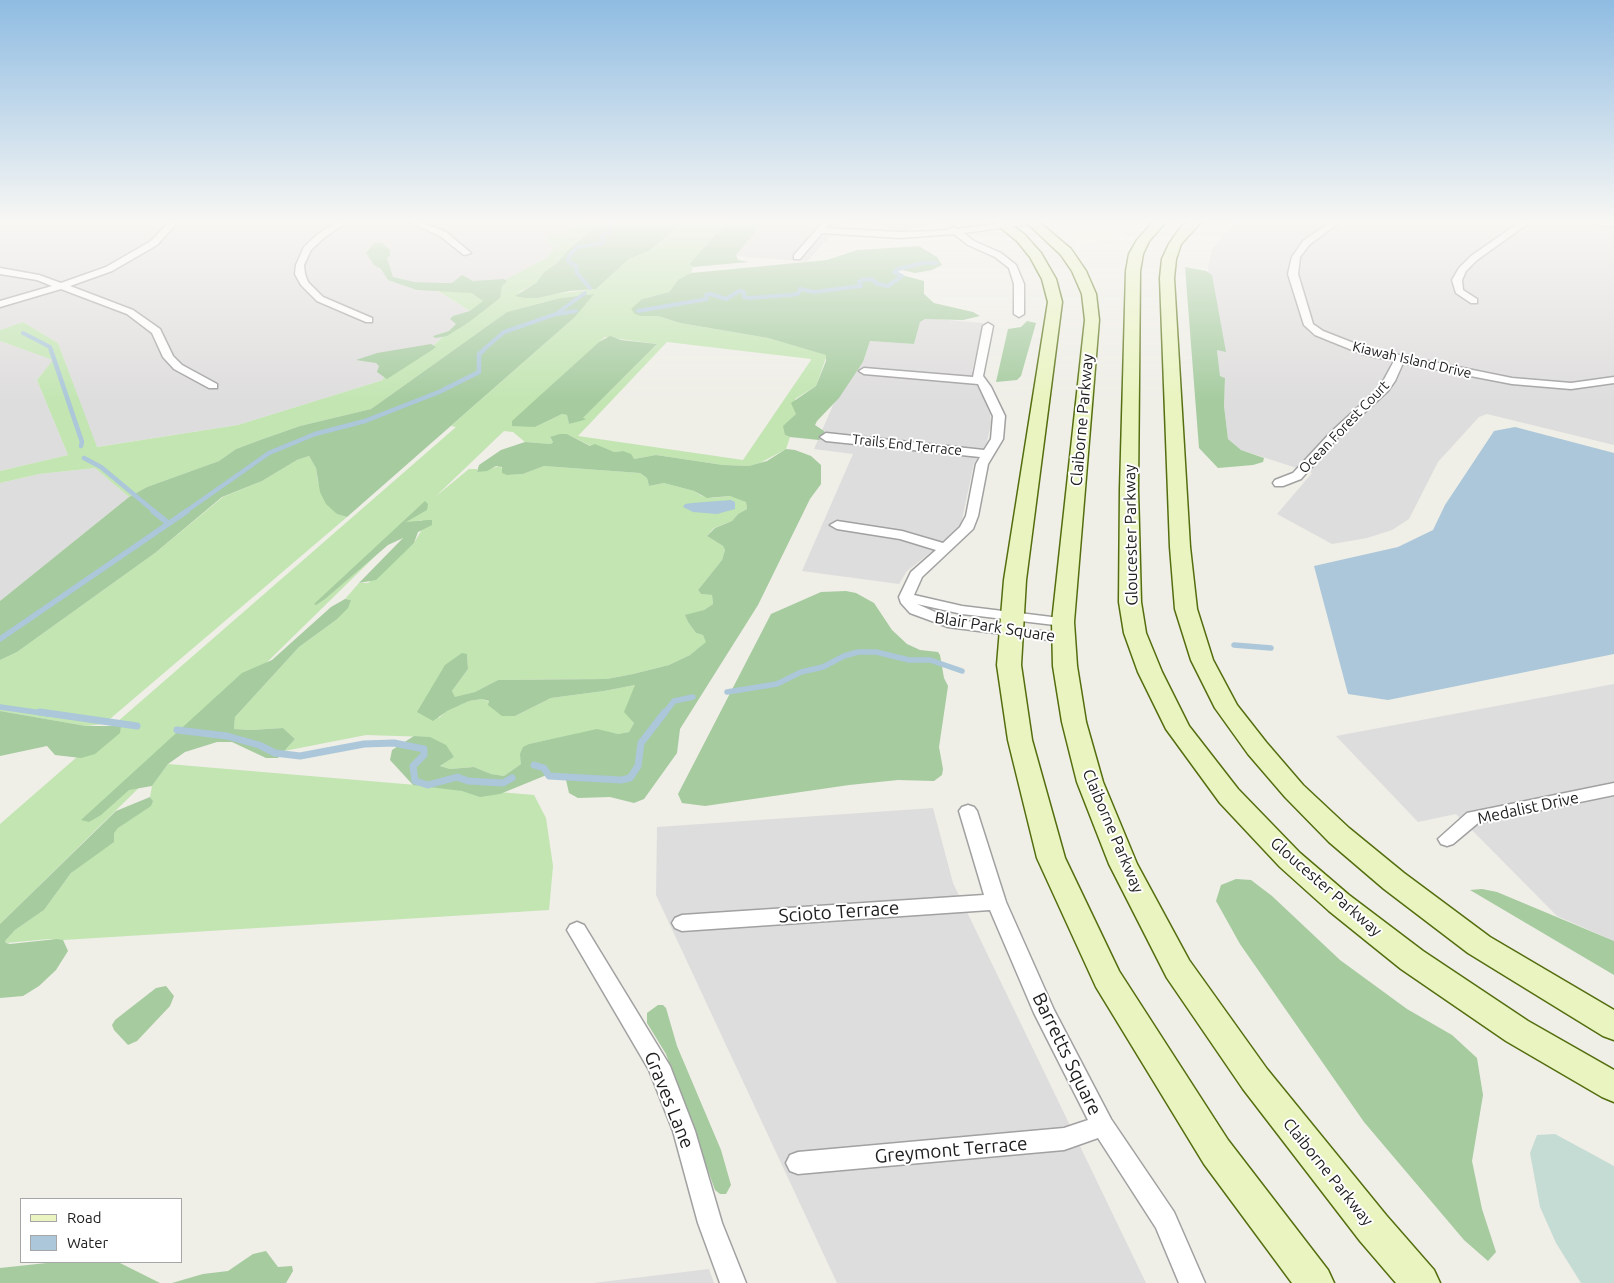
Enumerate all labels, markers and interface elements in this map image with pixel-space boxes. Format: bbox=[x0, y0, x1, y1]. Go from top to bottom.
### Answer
street label: Kiawah Island Drive bbox=[1351, 338, 1473, 382]
street label: Claiborne Parkway bbox=[1067, 353, 1097, 487]
street label: Ocean Forest Court bbox=[1295, 377, 1393, 477]
street label: Trails End Terrace bbox=[851, 431, 963, 459]
street label: Gloucester Parkway bbox=[1120, 464, 1142, 606]
street label: Blair Park Square bbox=[933, 608, 1057, 646]
street label: Claiborne Parkway bbox=[1078, 766, 1148, 896]
street label: Medalist Drive bbox=[1476, 788, 1580, 828]
street label: Gloucester Parkway bbox=[1266, 833, 1386, 941]
street label: Scioto Terrace bbox=[778, 896, 900, 928]
street label: Barretts Square bbox=[1027, 989, 1107, 1119]
street label: Graves Lane bbox=[639, 1048, 699, 1152]
street label: Claiborne Parkway bbox=[1279, 1114, 1377, 1230]
street label: Greymont Terrace bbox=[874, 1132, 1028, 1168]
legend bbox=[20, 1198, 182, 1263]
text: Road bbox=[67, 1209, 102, 1226]
text: Water bbox=[67, 1234, 108, 1251]

